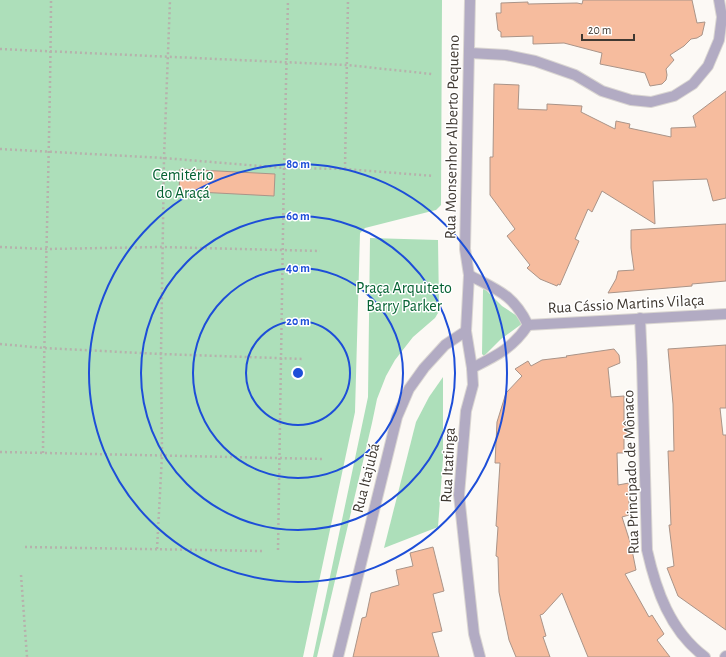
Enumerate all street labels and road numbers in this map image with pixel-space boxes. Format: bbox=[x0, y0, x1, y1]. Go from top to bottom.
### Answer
street label: Rua Monsenhor Alberto Pequeno bbox=[442, 34, 462, 239]
street label: Rua Cássio Martins Vilaça bbox=[547, 292, 705, 316]
street label: Rua Principado de Mônaco bbox=[620, 389, 642, 554]
street label: Rua Itatinga bbox=[438, 427, 458, 503]
street label: Rua Itajubá bbox=[350, 441, 383, 515]

